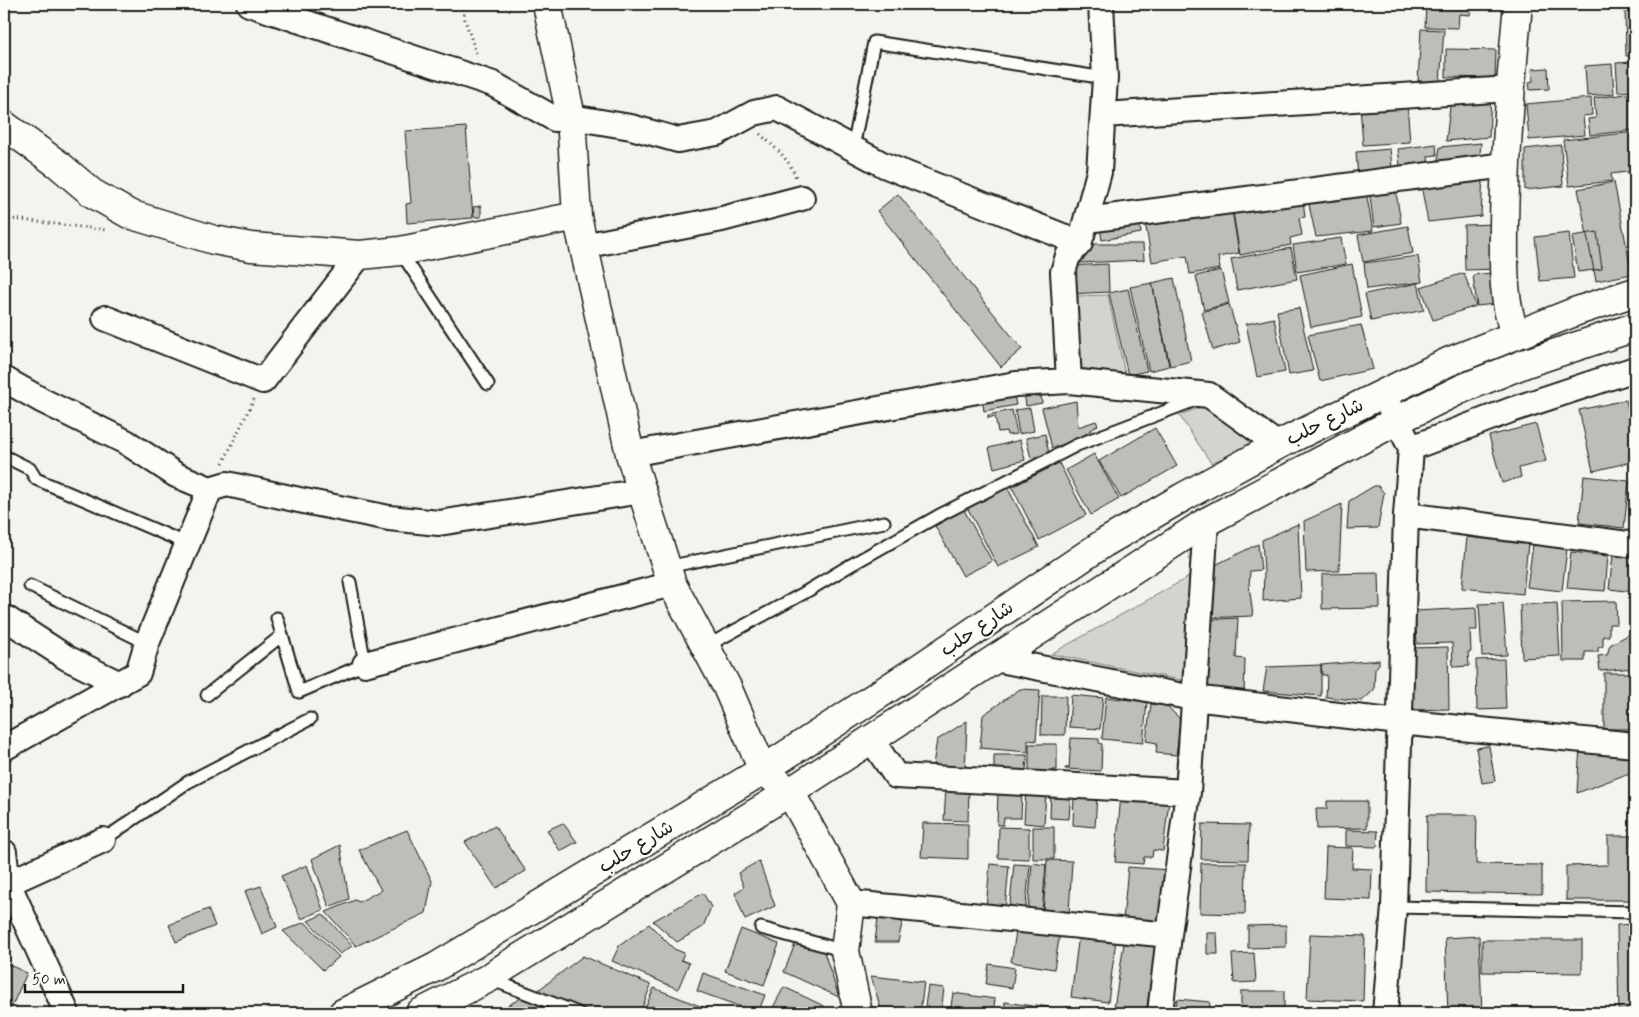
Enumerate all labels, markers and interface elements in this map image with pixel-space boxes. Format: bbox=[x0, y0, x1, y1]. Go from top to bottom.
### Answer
street label: شارع حلب bbox=[1282, 393, 1368, 451]
street label: شارع حلب bbox=[935, 595, 1019, 663]
street label: شارع حلب bbox=[594, 815, 678, 879]
scale bar bbox=[25, 962, 182, 994]
text: 50 m bbox=[32, 970, 66, 990]

